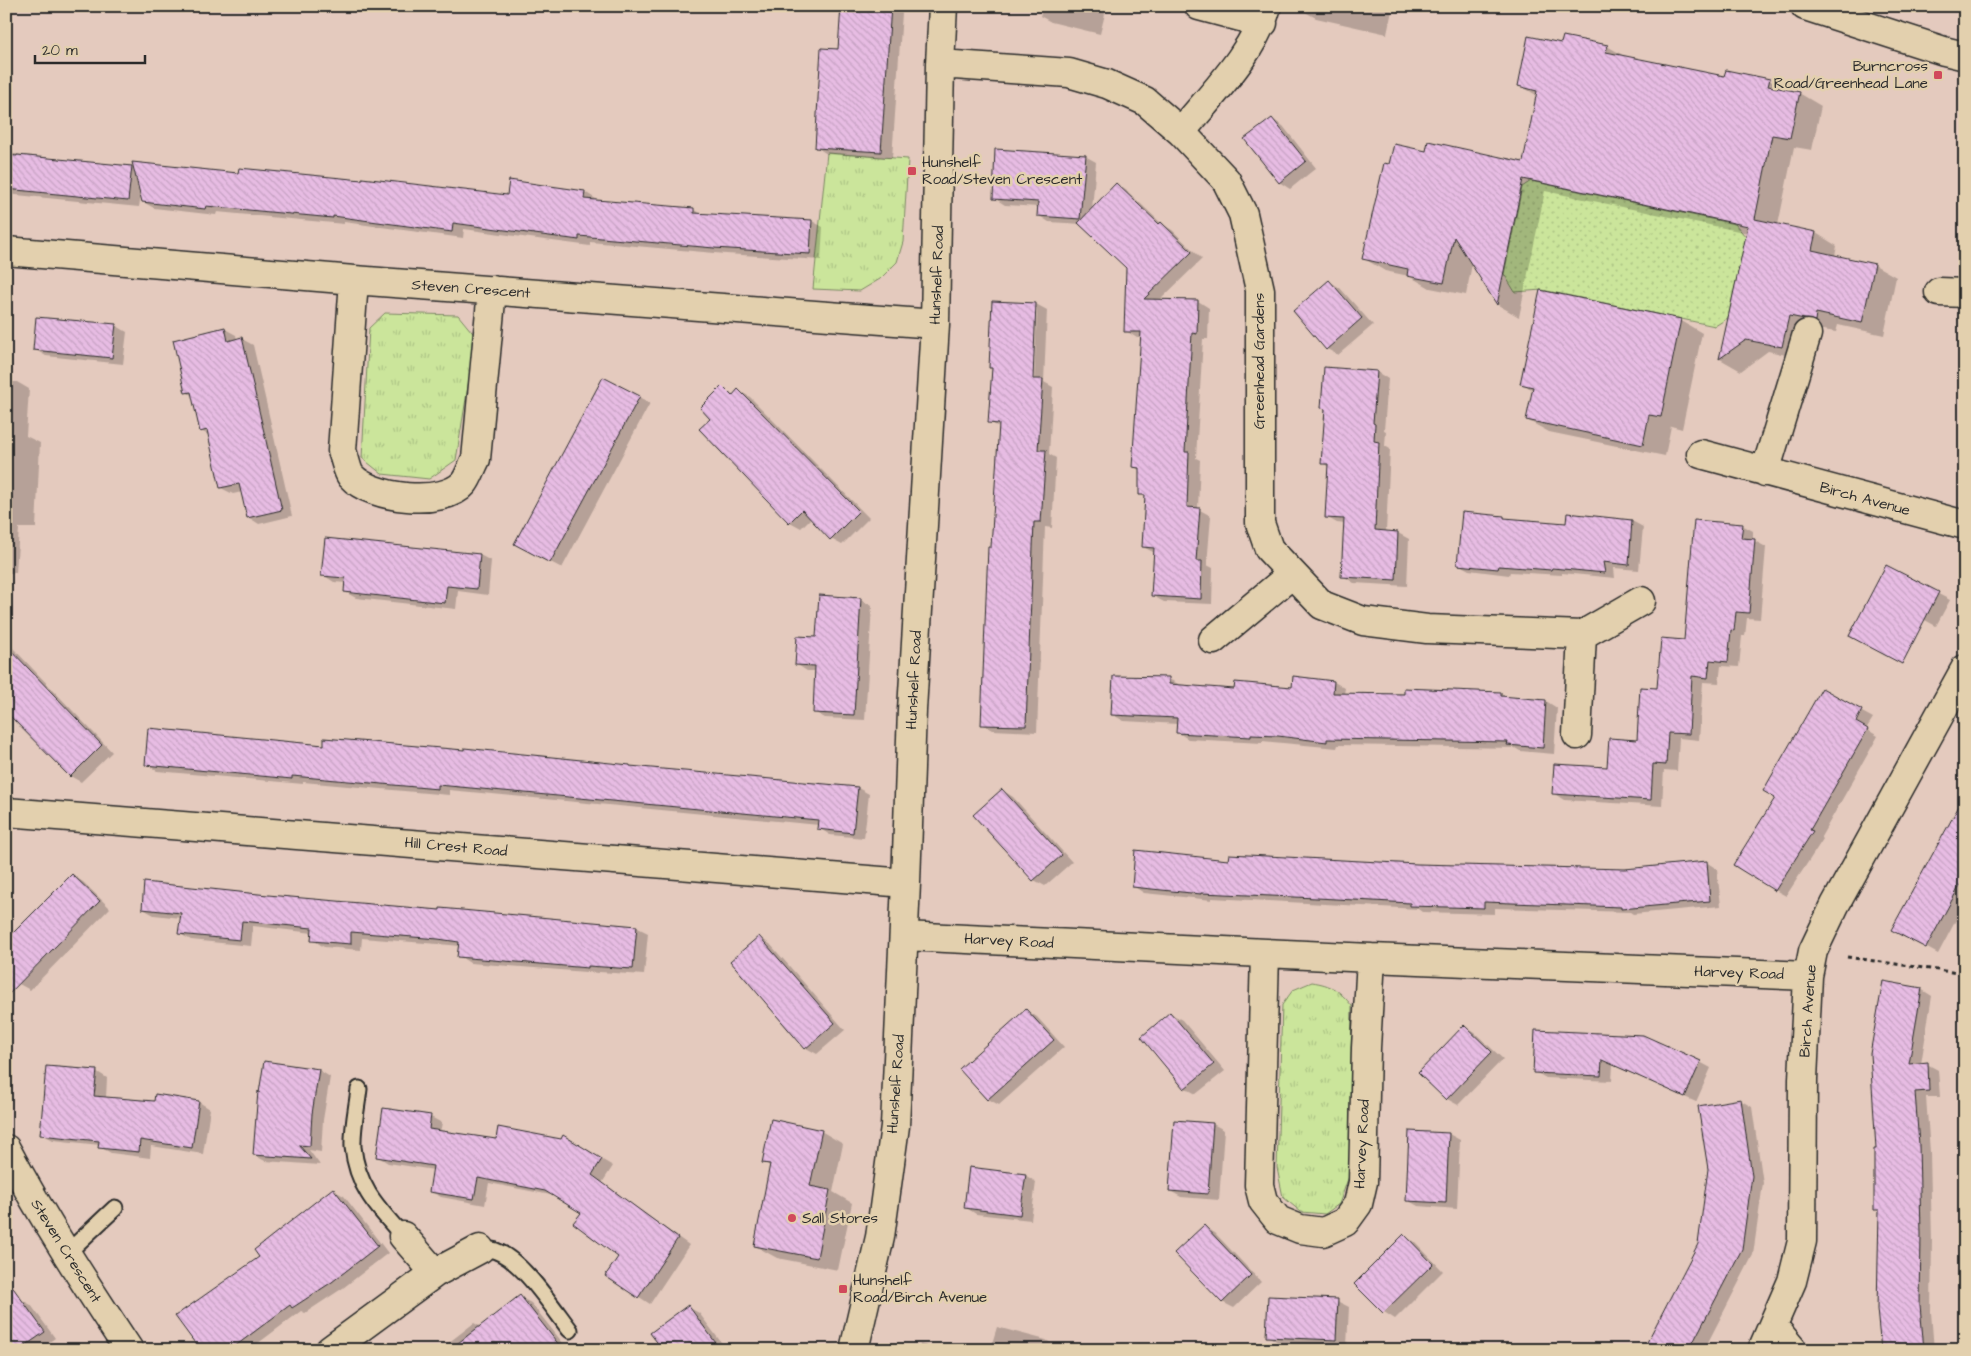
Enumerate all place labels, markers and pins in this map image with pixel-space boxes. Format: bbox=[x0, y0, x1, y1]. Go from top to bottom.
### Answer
place label: Burncross Road/Greenhead Lane bbox=[1774, 56, 1928, 94]
marker: Burncross Road/Greenhead Lane bbox=[1932, 69, 1944, 81]
place label: Hunshelf Road/Steven Crescent bbox=[922, 152, 1082, 190]
marker: Hunshelf Road/Steven Crescent bbox=[906, 165, 918, 177]
place label: Sall Stores bbox=[802, 1208, 879, 1229]
marker: Sall Stores bbox=[786, 1212, 798, 1224]
place label: Hunshelf Road/Birch Avenue bbox=[853, 1270, 987, 1308]
marker: Hunshelf Road/Birch Avenue bbox=[837, 1283, 849, 1295]

